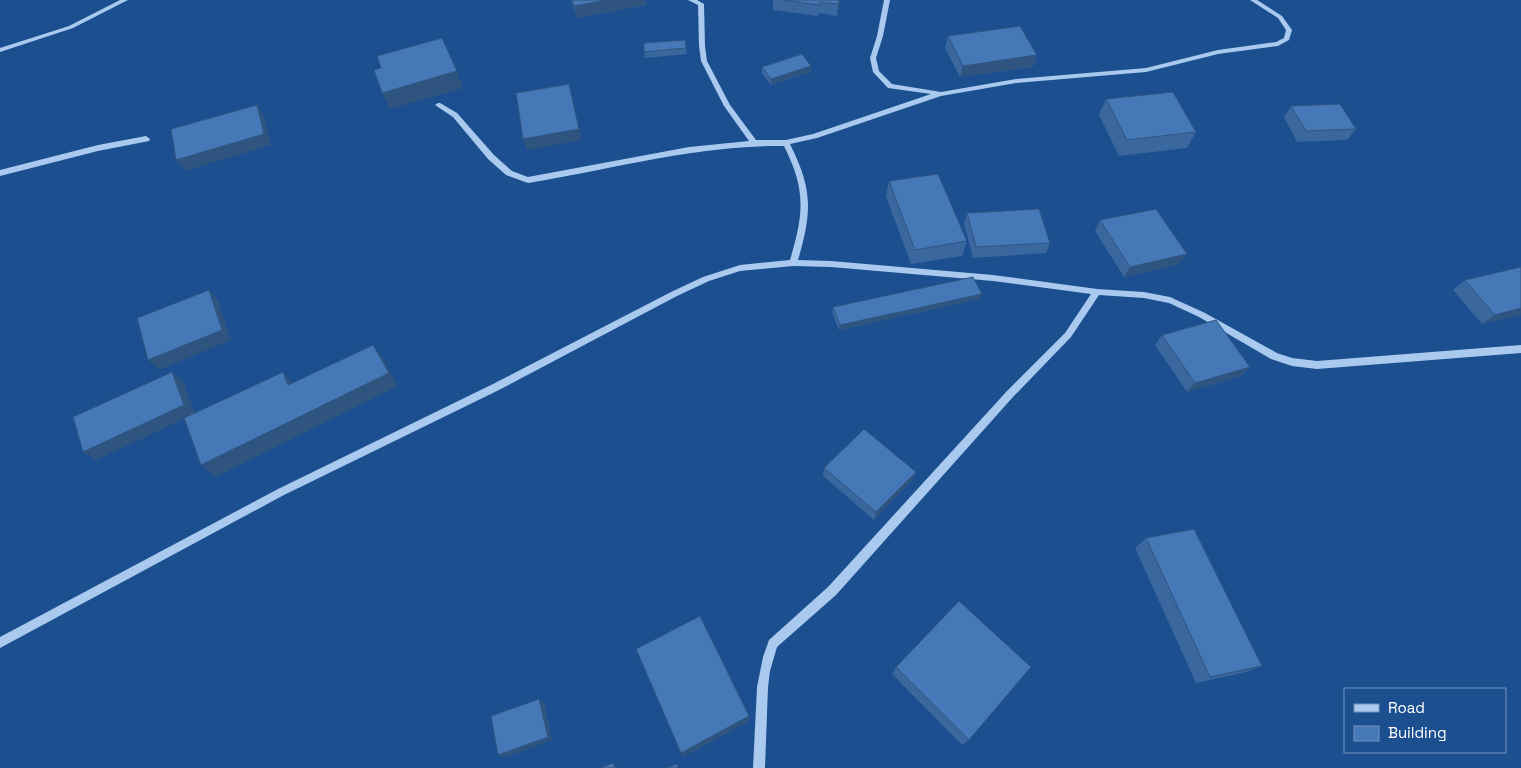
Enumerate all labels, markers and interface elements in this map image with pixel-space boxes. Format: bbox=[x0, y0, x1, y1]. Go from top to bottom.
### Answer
legend bbox=[1344, 688, 1506, 753]
text: Road bbox=[1388, 698, 1425, 717]
text: Building bbox=[1388, 723, 1447, 742]

